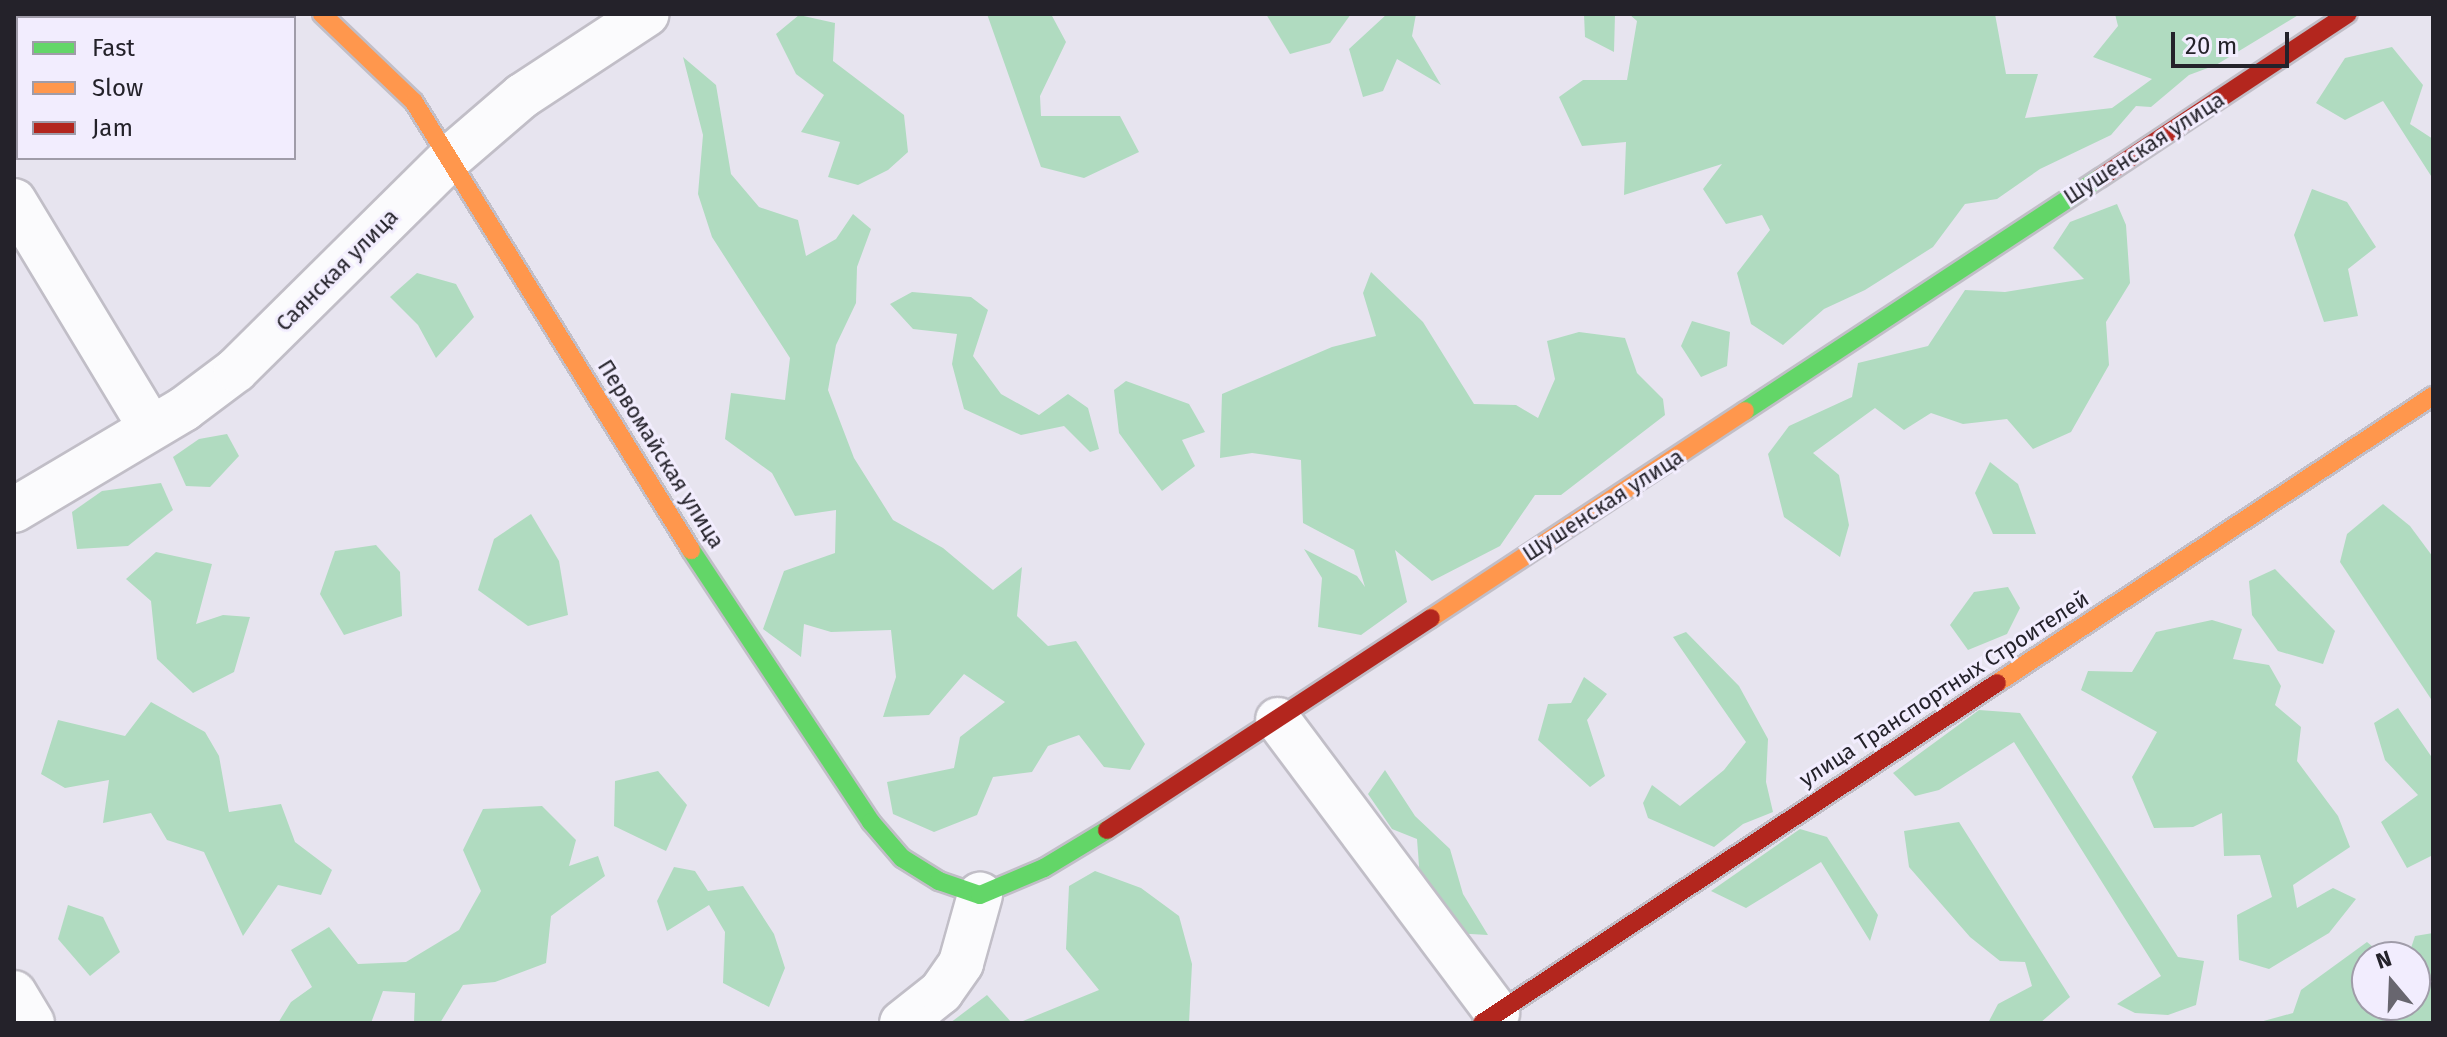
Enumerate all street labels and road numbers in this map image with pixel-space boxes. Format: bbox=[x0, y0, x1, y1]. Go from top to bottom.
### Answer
street label: Шушенская улица bbox=[2059, 86, 2229, 210]
street label: Саянская улица bbox=[270, 203, 404, 337]
street label: Первомайская улица bbox=[592, 355, 730, 553]
street label: Шушенская улица bbox=[1518, 443, 1688, 567]
street label: улица Транспортных Строителей bbox=[1794, 585, 2094, 793]

